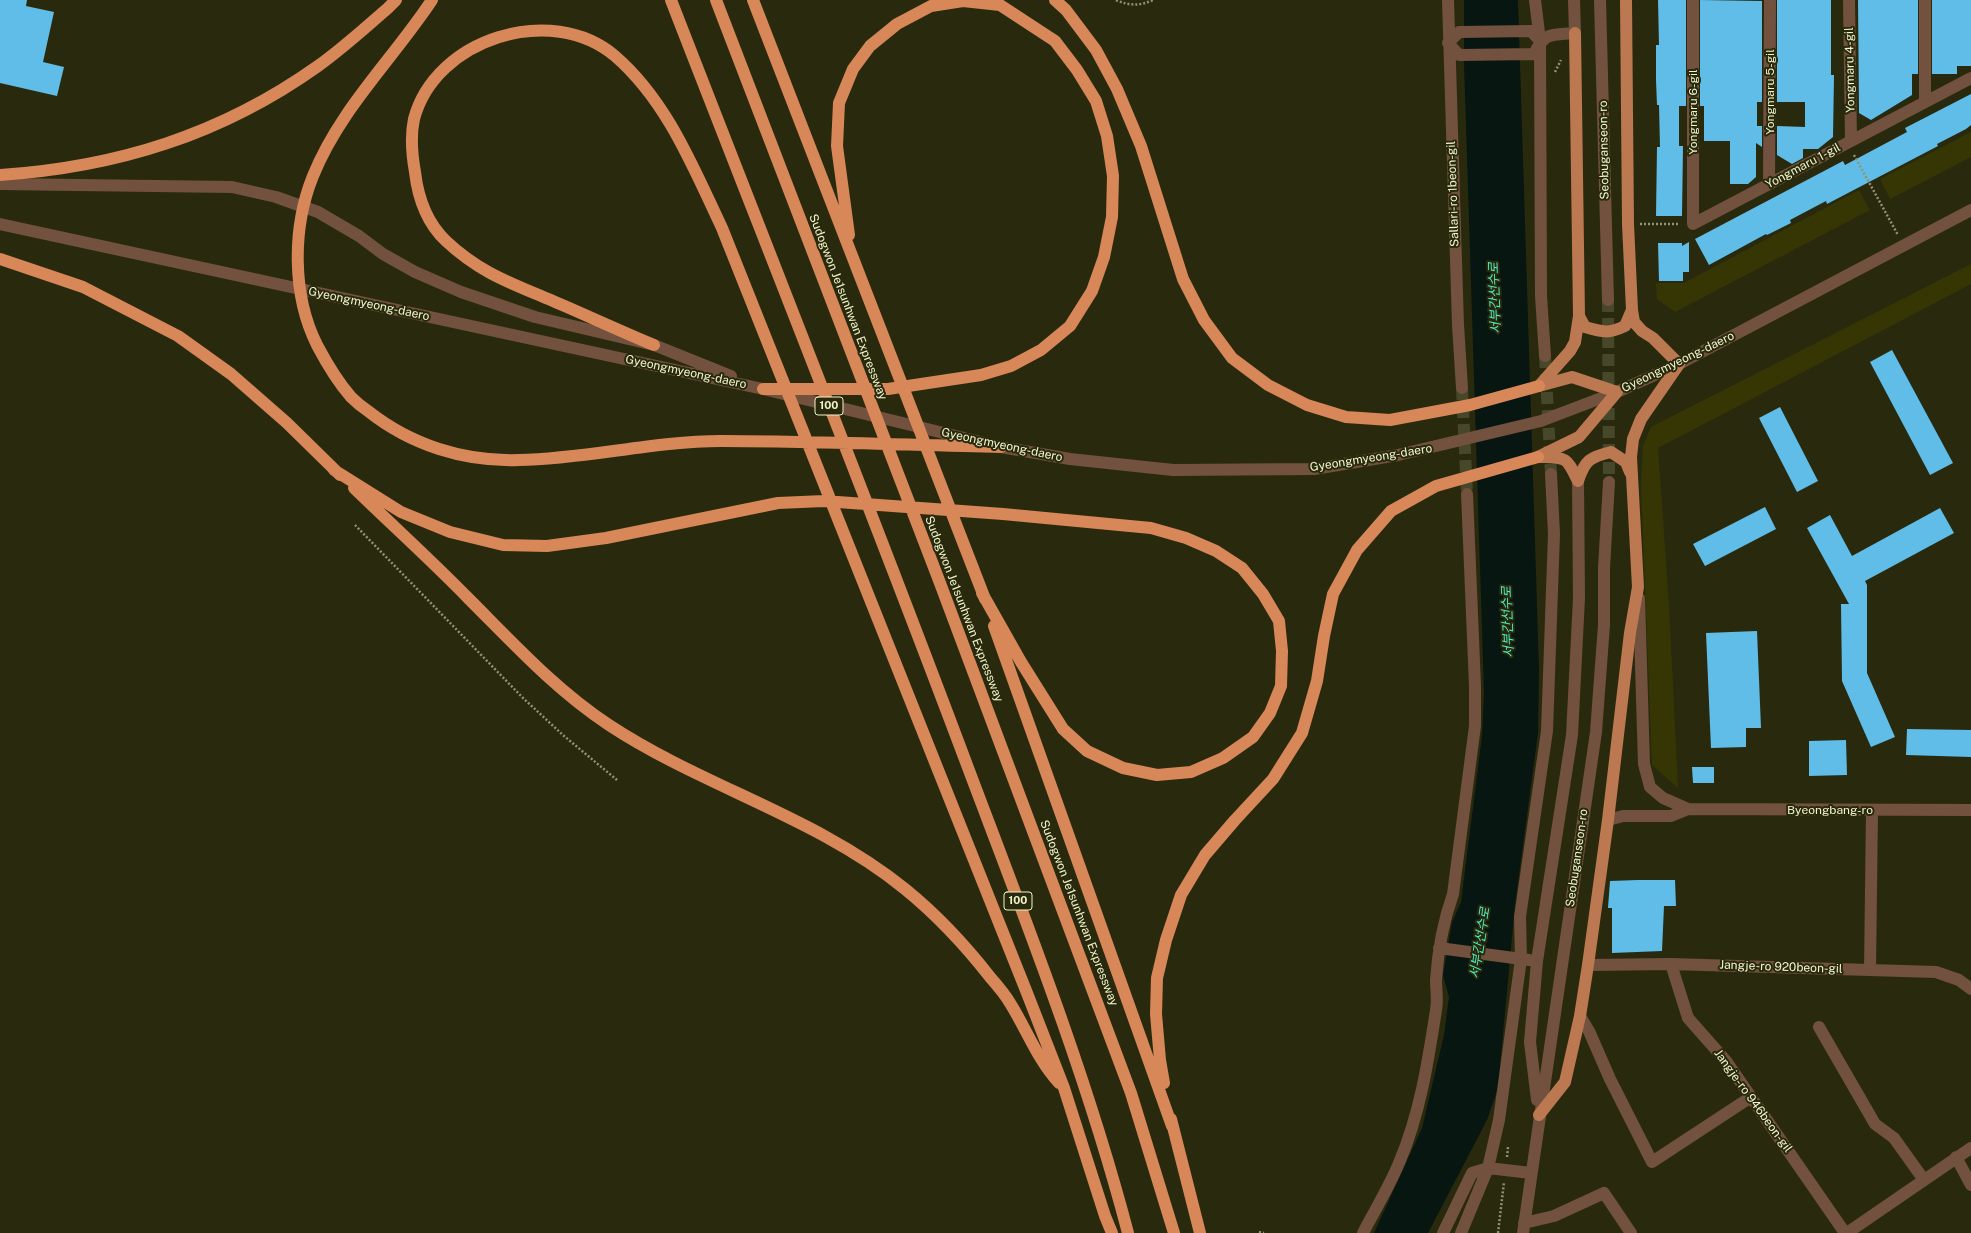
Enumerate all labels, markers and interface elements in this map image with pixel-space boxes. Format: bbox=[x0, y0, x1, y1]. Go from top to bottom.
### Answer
street label: Yongmaru 4-gil bbox=[1842, 27, 1858, 113]
street label: Yongmaru 5-gil bbox=[1763, 49, 1777, 135]
street label: Yongmaru 6-gil bbox=[1686, 69, 1700, 155]
street label: Seobuganseon-ro bbox=[1596, 100, 1612, 200]
street label: Yongmaru 1-gil bbox=[1763, 140, 1843, 192]
street label: Sallari-ro 1beon-gil bbox=[1444, 141, 1462, 247]
street label: Sudogwon Je1sunhwan Expressway bbox=[806, 212, 890, 402]
water label: 서부간선수로 bbox=[1486, 262, 1504, 334]
street label: Gyeongmyeong-daero bbox=[307, 284, 431, 324]
street label: Gyeongmyeong-daero bbox=[1619, 328, 1737, 396]
street label: Gyeongmyeong-daero bbox=[624, 352, 748, 392]
road number: 100 bbox=[815, 397, 843, 415]
street label: Gyeongmyeong-daero bbox=[940, 425, 1064, 465]
street label: Gyeongmyeong-daero bbox=[1309, 441, 1433, 475]
street label: Sudogwon Je1sunhwan Expressway bbox=[922, 514, 1006, 704]
water label: 서부간선수로 bbox=[1499, 586, 1517, 658]
street label: Byeongbang-ro bbox=[1787, 803, 1873, 817]
street label: Seobuganseon-ro bbox=[1563, 808, 1591, 908]
street label: Sudogwon Je1sunhwan Expressway bbox=[1037, 818, 1121, 1008]
road number: 100 bbox=[1004, 892, 1032, 910]
water label: 서부간선수로 bbox=[1467, 906, 1493, 980]
street label: Jangje-ro 920beon-gil bbox=[1719, 958, 1843, 976]
street label: Jangje-ro 946beon-gil bbox=[1711, 1047, 1795, 1155]

